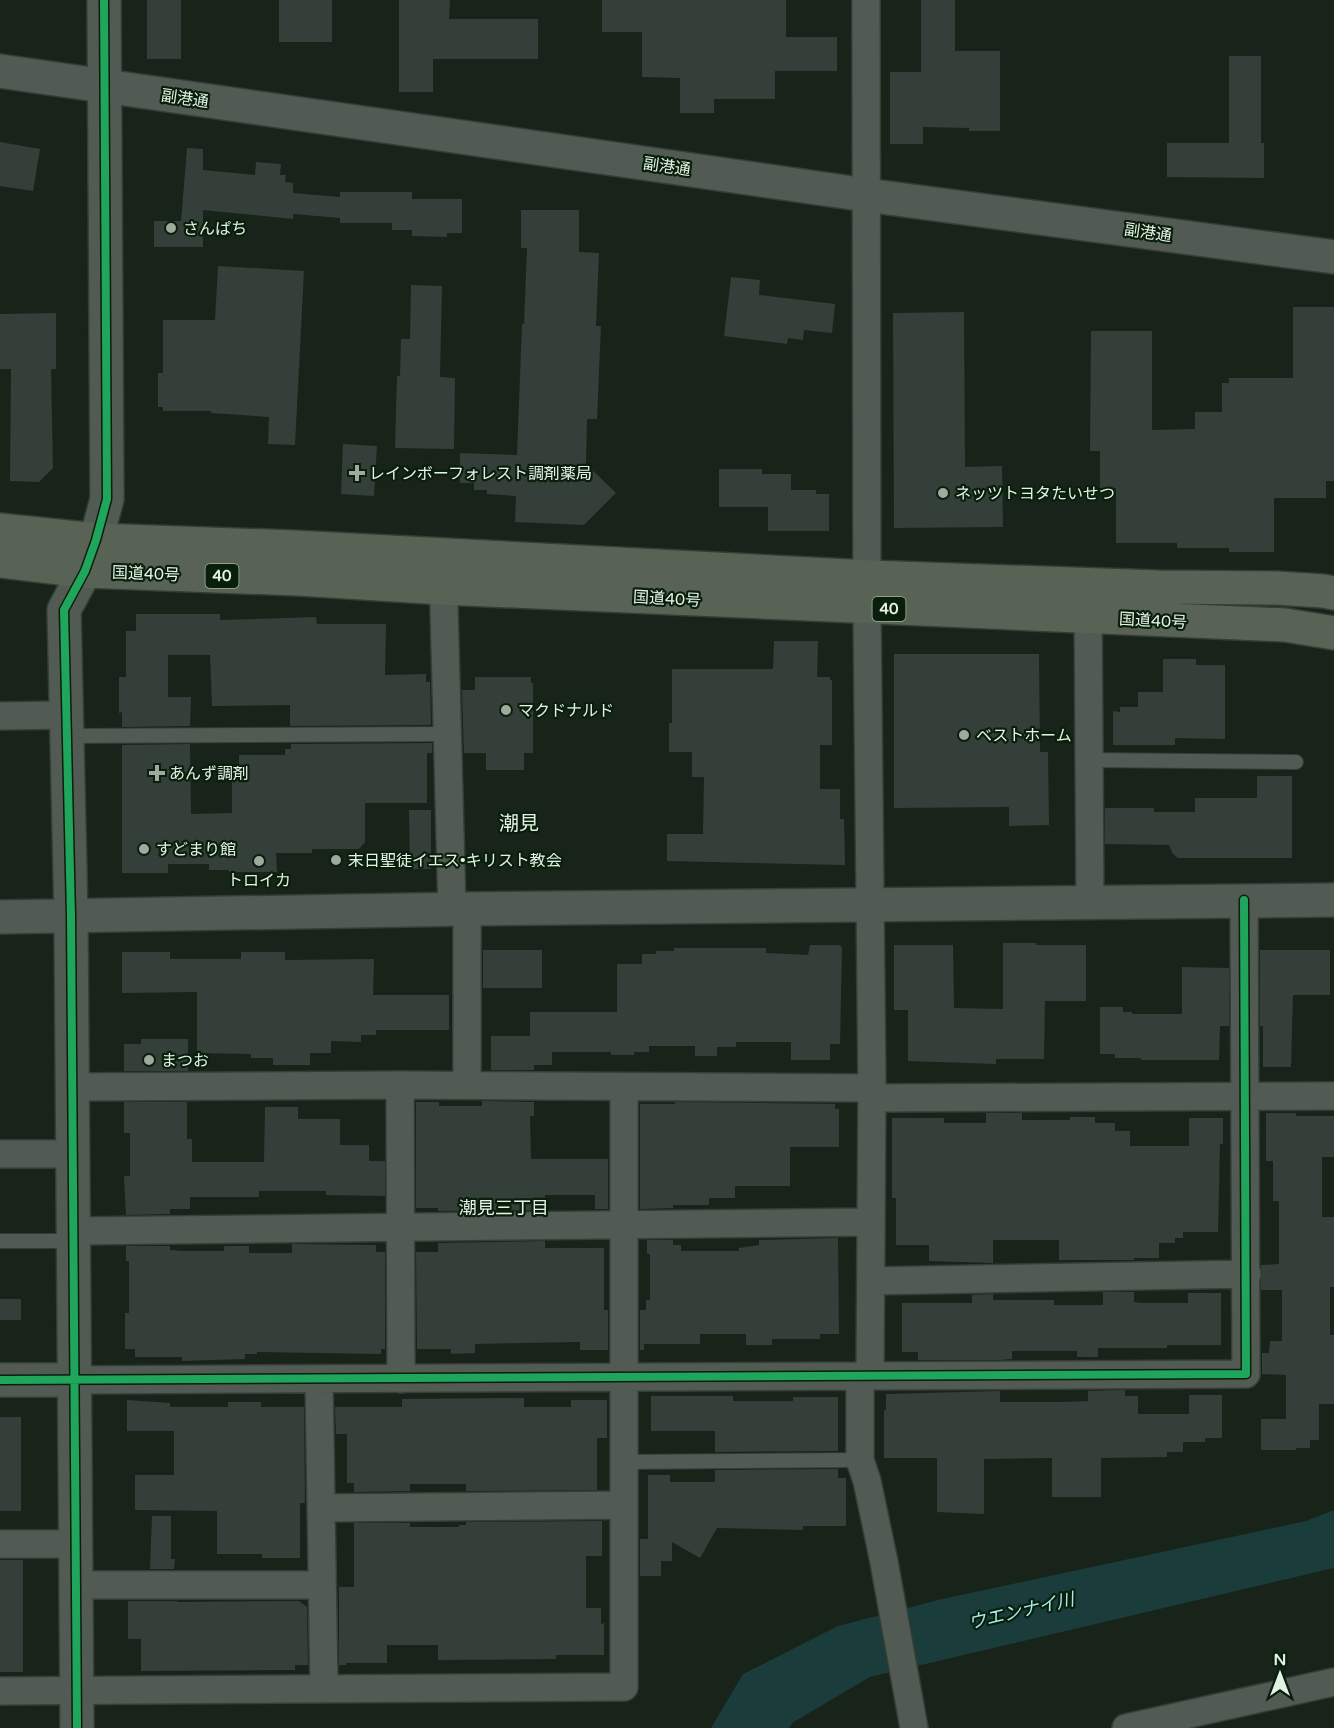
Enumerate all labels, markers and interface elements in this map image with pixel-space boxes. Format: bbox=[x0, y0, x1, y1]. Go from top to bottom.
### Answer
street label: 副港通 bbox=[160, 86, 210, 112]
street label: 副港通 bbox=[642, 154, 692, 180]
place label: さんぱち bbox=[183, 219, 247, 239]
street label: 副港通 bbox=[1123, 220, 1173, 246]
marker: さんぱち bbox=[164, 221, 178, 235]
place label: レインボーフォレスト調剤薬局 bbox=[369, 464, 592, 484]
marker: レインボーフォレスト調剤薬局 bbox=[350, 466, 364, 480]
place label: ネッツトヨタたいせつ bbox=[955, 484, 1115, 504]
marker: ネッツトヨタたいせつ bbox=[936, 486, 950, 500]
street label: 国道40号 bbox=[112, 563, 180, 585]
road number: 40 bbox=[206, 564, 238, 588]
street label: 国道40号 bbox=[632, 587, 701, 611]
road number: 40 bbox=[872, 597, 906, 621]
street label: 国道40号 bbox=[1118, 609, 1187, 633]
place label: マクドナルド bbox=[518, 701, 614, 721]
marker: マクドナルド bbox=[499, 703, 513, 717]
place label: ベストホーム bbox=[976, 726, 1072, 746]
marker: ベストホーム bbox=[957, 728, 971, 742]
place label: あんず調剤 bbox=[169, 764, 249, 784]
marker: あんず調剤 bbox=[150, 766, 164, 780]
district label: 潮見 bbox=[499, 812, 539, 836]
place label: すどまり館 bbox=[156, 840, 236, 860]
marker: すどまり館 bbox=[137, 842, 151, 856]
place label: 末日聖徒イエス•キリスト教会 bbox=[348, 851, 562, 871]
marker: 末日聖徒イエス•キリスト教会 bbox=[329, 853, 343, 867]
marker: トロイカ bbox=[252, 854, 266, 868]
place label: トロイカ bbox=[227, 871, 291, 891]
place label: まつお bbox=[161, 1051, 209, 1071]
marker: まつお bbox=[142, 1053, 156, 1067]
district label: 潮見三丁目 bbox=[459, 1197, 549, 1219]
water label: ウエンナイ川 bbox=[966, 1588, 1078, 1634]
north arrow bbox=[1250, 1644, 1310, 1704]
text: N bbox=[1274, 1650, 1286, 1670]

